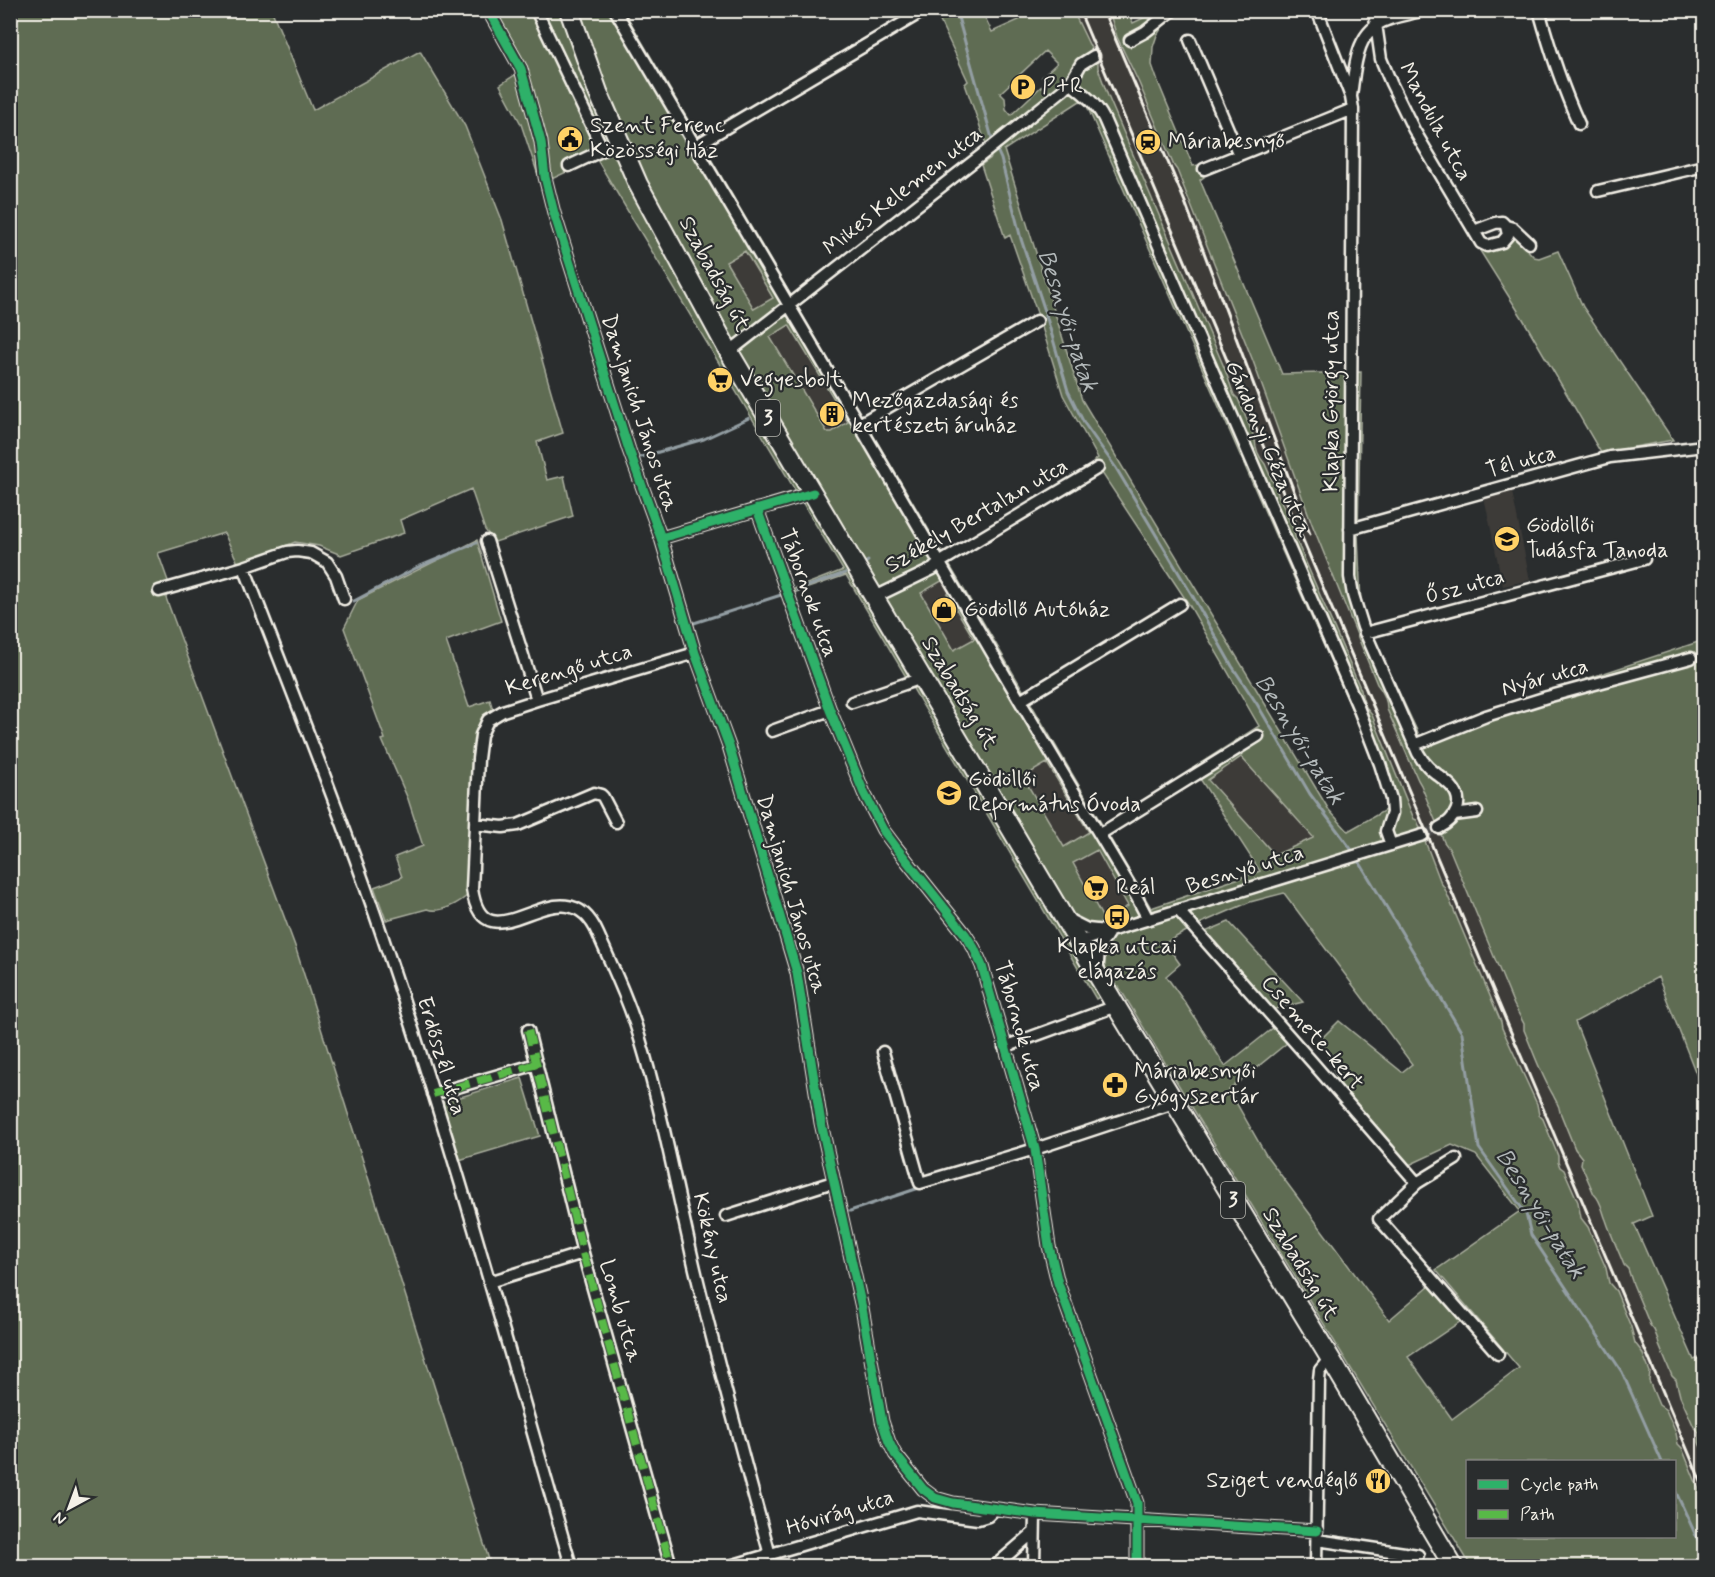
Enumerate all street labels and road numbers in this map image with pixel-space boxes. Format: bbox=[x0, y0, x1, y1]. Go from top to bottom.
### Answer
street label: Mandula utca bbox=[1392, 58, 1478, 186]
street label: Mikes Kelemen utca bbox=[818, 120, 988, 262]
street label: Szabadság út bbox=[671, 211, 756, 337]
street label: Klapka György utca bbox=[1318, 310, 1349, 492]
street label: Damjanich János utca bbox=[594, 311, 684, 516]
street label: Gárdonyi Géza utca bbox=[1218, 356, 1318, 542]
road number: 3 bbox=[756, 400, 780, 436]
street label: Tél utca bbox=[1483, 439, 1559, 485]
street label: Székely Bertalan utca bbox=[881, 452, 1073, 580]
street label: Tábornok utca bbox=[772, 525, 844, 661]
street label: Ősz utca bbox=[1422, 562, 1508, 611]
street label: Szabadság út bbox=[914, 631, 1004, 755]
street label: Kerengő utca bbox=[502, 637, 636, 704]
street label: Nyár utca bbox=[1498, 652, 1592, 704]
street label: Damjanich János utca bbox=[749, 791, 833, 998]
street label: Besnyő utca bbox=[1183, 839, 1307, 901]
street label: Tábornok utca bbox=[987, 957, 1051, 1095]
street label: Csemete-kert bbox=[1254, 970, 1370, 1096]
street label: Erdőszél utca bbox=[410, 993, 472, 1119]
road number: 3 bbox=[1221, 1182, 1245, 1218]
street label: Kökény utca bbox=[686, 1190, 738, 1306]
street label: Szabadság út bbox=[1255, 1202, 1345, 1326]
street label: Lomb utca bbox=[592, 1256, 648, 1366]
street label: Hóvirág utca bbox=[783, 1483, 898, 1544]

